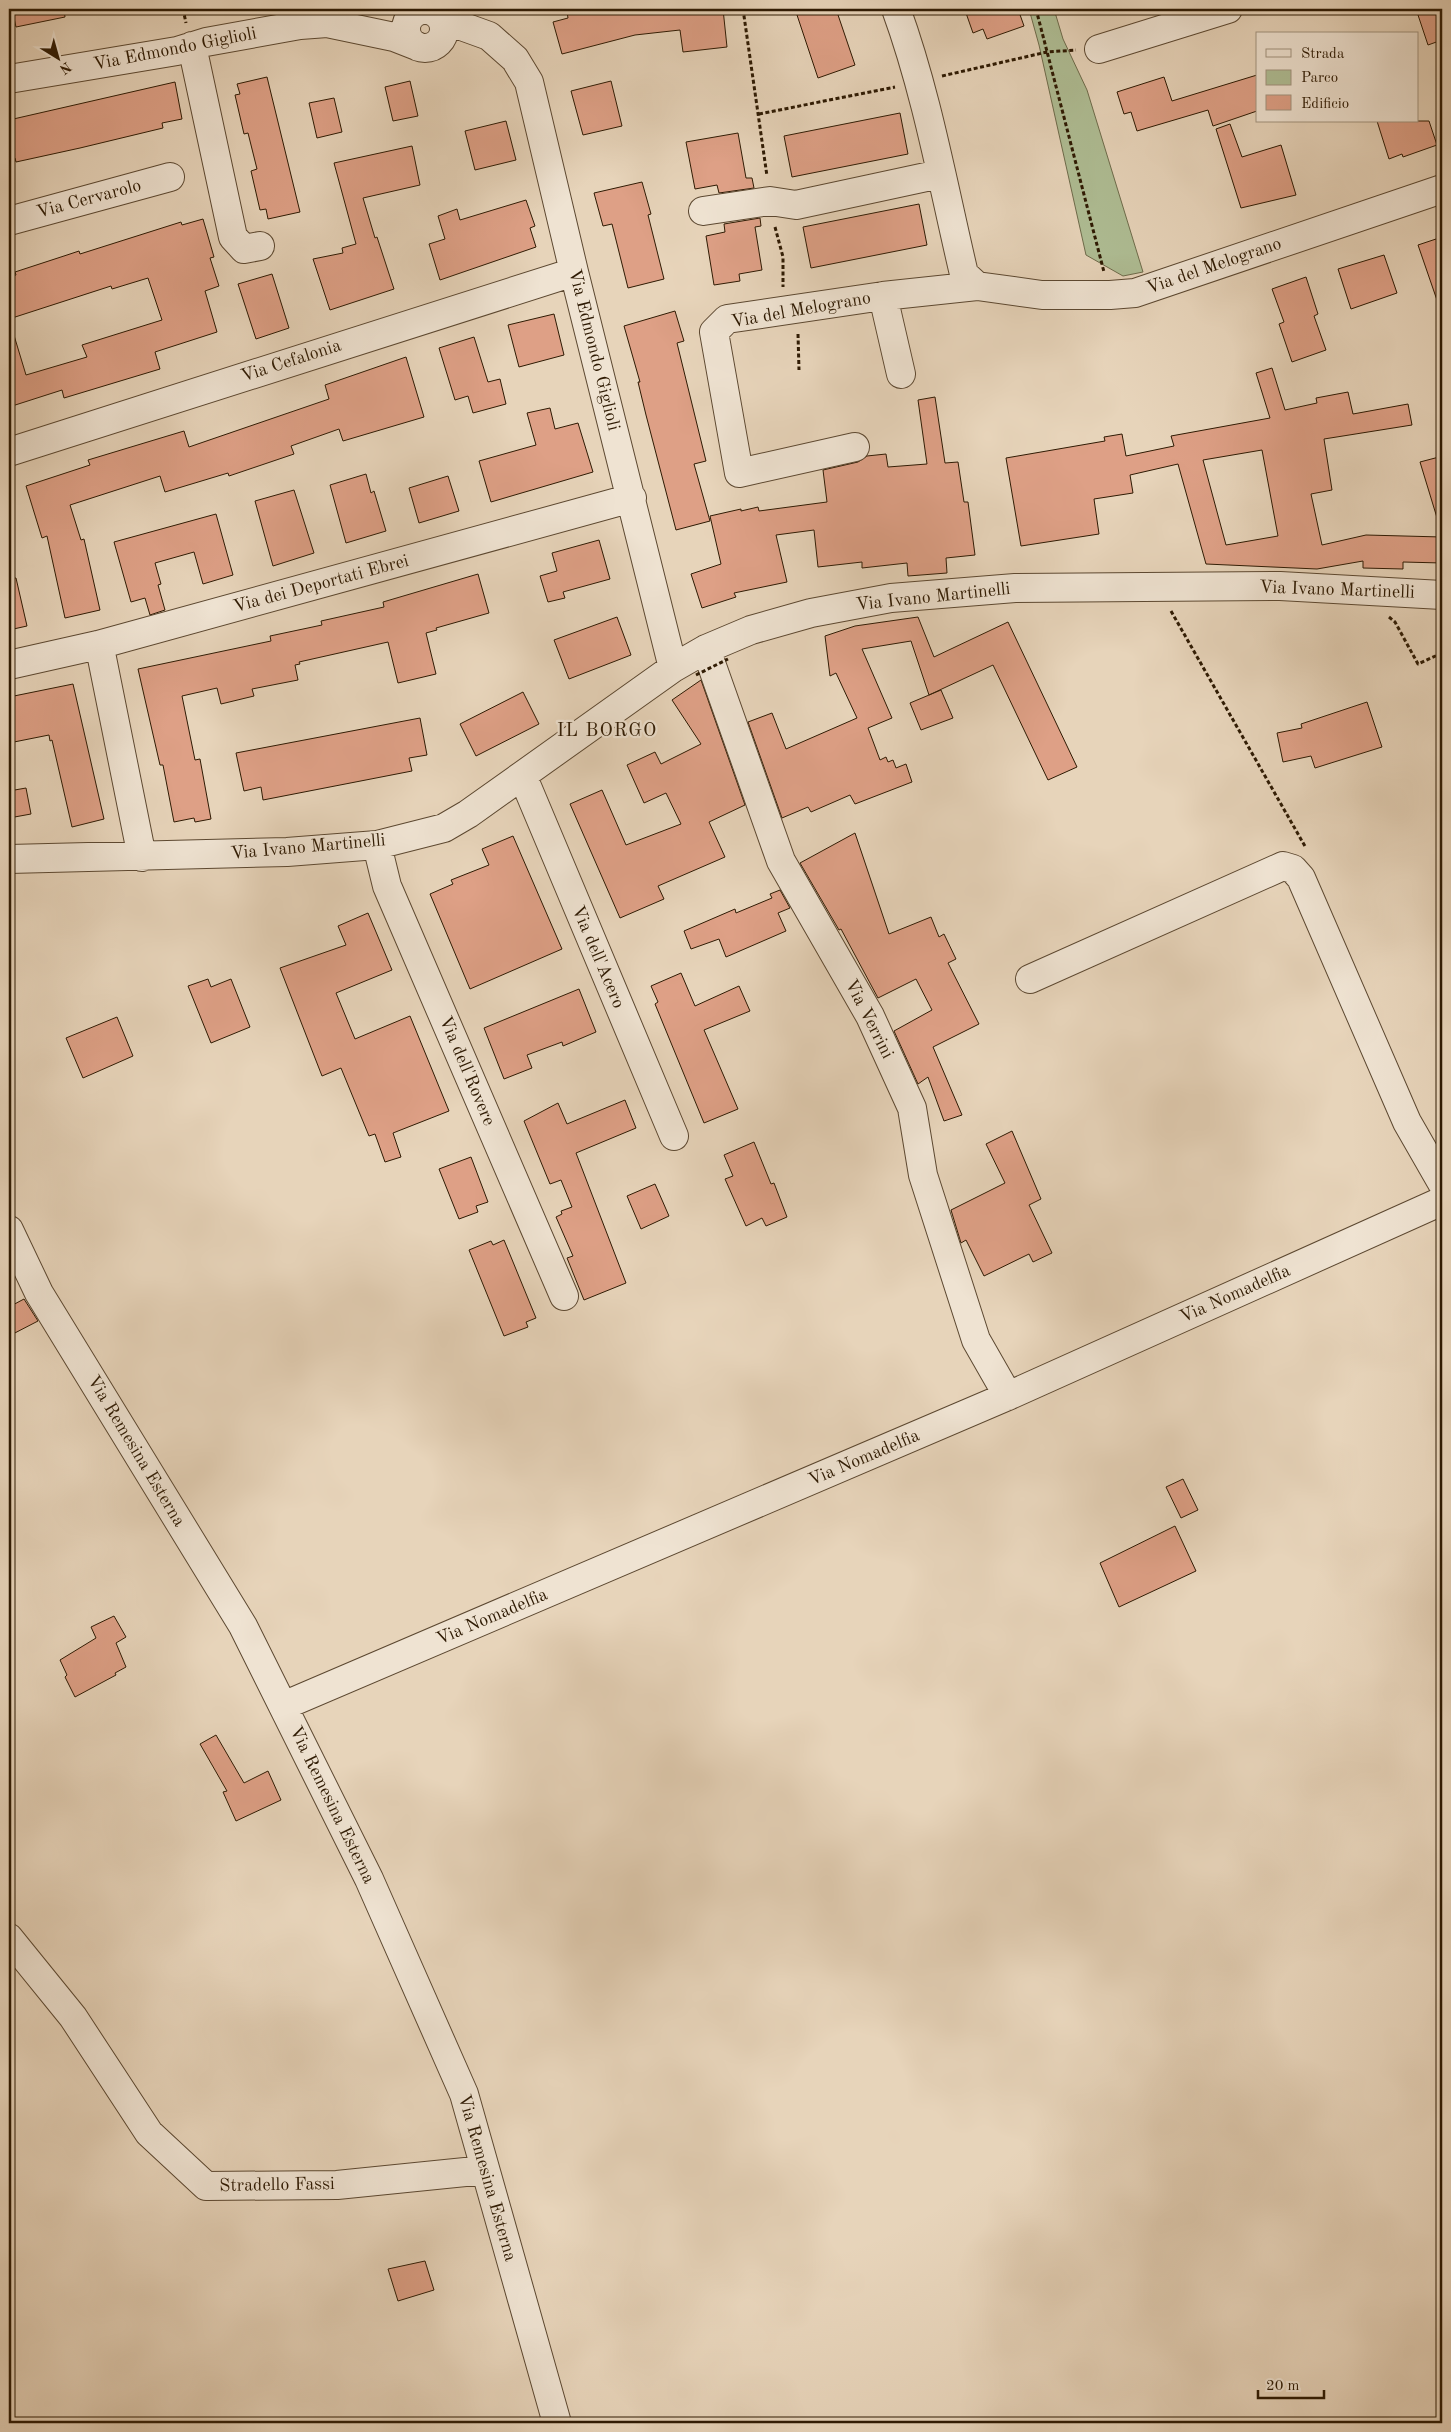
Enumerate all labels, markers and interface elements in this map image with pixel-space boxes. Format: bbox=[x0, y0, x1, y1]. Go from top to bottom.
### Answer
street label: Via Edmondo Giglioli bbox=[92, 24, 258, 74]
north arrow bbox=[32, 32, 82, 82]
legend bbox=[1256, 32, 1418, 122]
text: Strada bbox=[1301, 47, 1345, 62]
text: N bbox=[56, 59, 74, 77]
text: Parco bbox=[1301, 71, 1338, 86]
text: Edificio bbox=[1301, 97, 1349, 112]
street label: Via Cervarolo bbox=[35, 176, 143, 222]
street label: Via del Melograno bbox=[1144, 234, 1284, 298]
street label: Via Edmondo Giglioli bbox=[565, 267, 623, 433]
street label: Via del Melograno bbox=[730, 289, 872, 331]
street label: Via Cefalonia bbox=[239, 336, 343, 386]
street label: Via dei Deportati Ebrei bbox=[231, 552, 411, 616]
street label: Via Ivano Martinelli bbox=[1259, 578, 1415, 602]
street label: Via Ivano Martinelli bbox=[855, 580, 1011, 614]
district label: IL BORGO bbox=[557, 722, 657, 741]
street label: Via Ivano Martinelli bbox=[230, 831, 386, 863]
street label: Via dell'Acero bbox=[568, 903, 628, 1011]
street label: Via Verrini bbox=[841, 976, 897, 1062]
street label: Via dell'Rovere bbox=[436, 1013, 498, 1129]
street label: Via Nomadelfia bbox=[1177, 1262, 1293, 1326]
street label: Via Remesina Esterna bbox=[84, 1372, 188, 1530]
street label: Via Nomadelfia bbox=[806, 1426, 922, 1490]
street label: Via Nomadelfia bbox=[434, 1585, 550, 1649]
street label: Via Remesina Esterna bbox=[286, 1723, 378, 1887]
street label: Via Remesina Esterna bbox=[455, 2092, 519, 2264]
street label: Stradello Fassi bbox=[219, 2175, 335, 2195]
scale bar bbox=[1258, 2367, 1325, 2399]
text: 20 m bbox=[1266, 2379, 1300, 2394]

